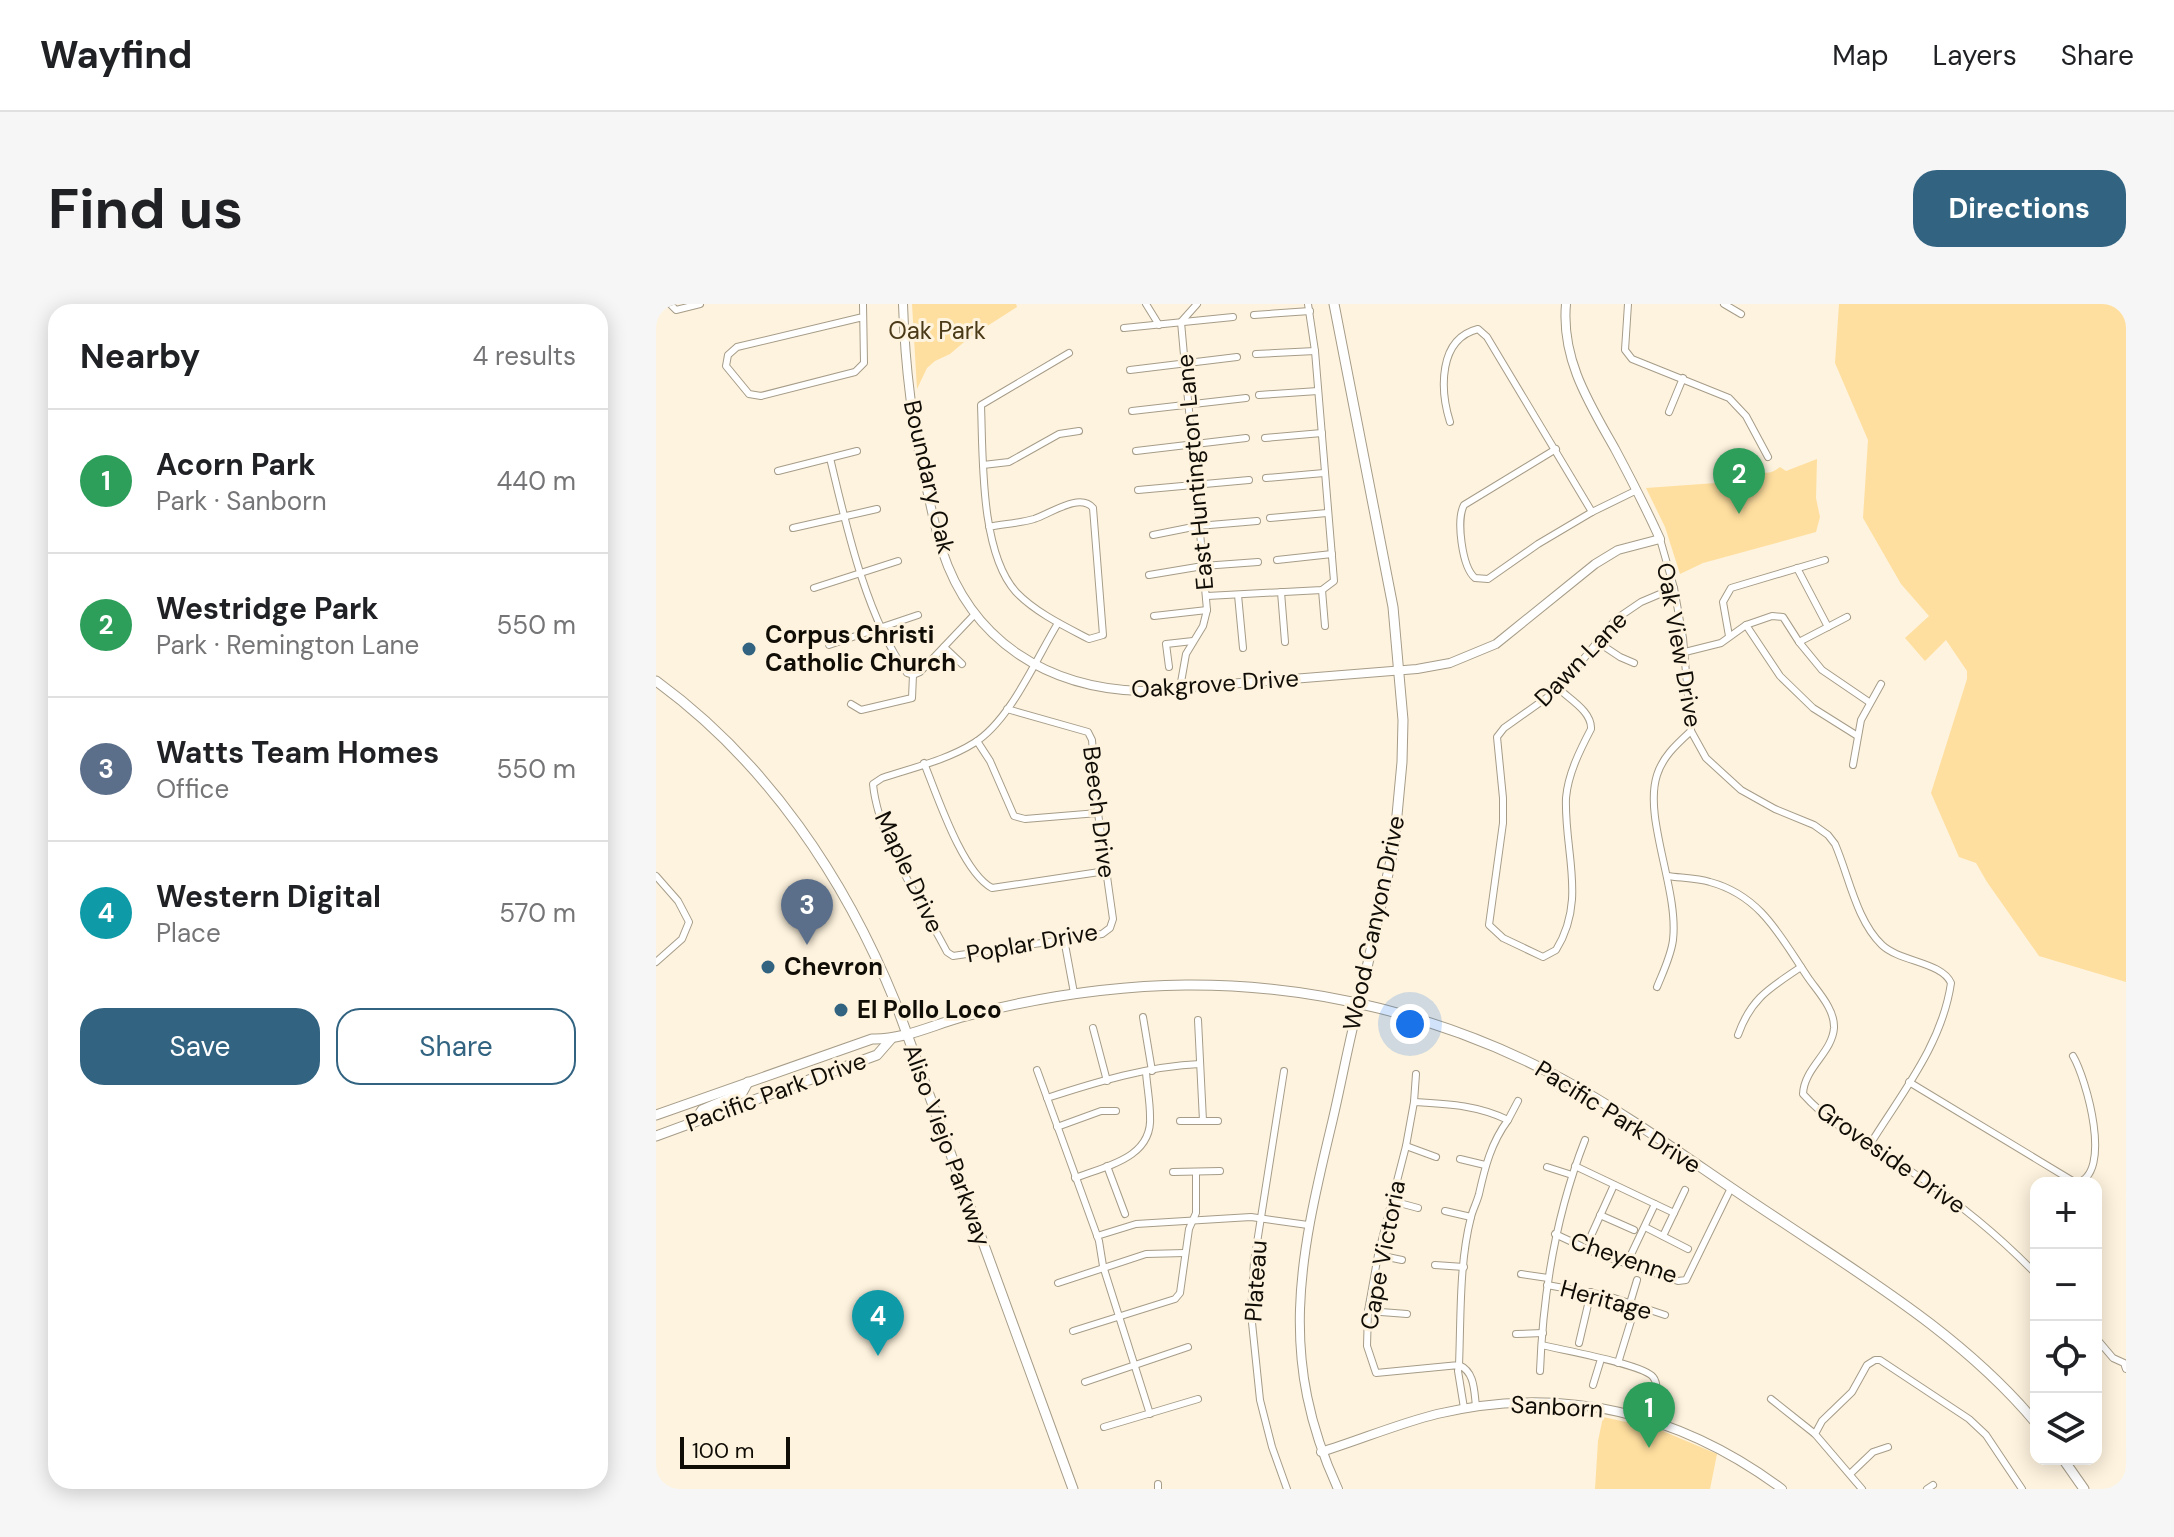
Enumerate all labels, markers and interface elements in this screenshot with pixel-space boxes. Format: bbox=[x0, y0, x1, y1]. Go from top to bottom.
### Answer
text: Wayfind bbox=[40, 30, 193, 80]
text: Map bbox=[1832, 37, 1889, 74]
text: Layers bbox=[1933, 37, 2017, 74]
text: Share bbox=[2061, 37, 2134, 74]
button: Directions bbox=[1913, 170, 2126, 247]
text: Find us bbox=[48, 172, 243, 245]
park label: Oak Park bbox=[888, 315, 986, 346]
text: Nearby bbox=[80, 334, 200, 379]
text: 4 results bbox=[472, 339, 576, 373]
street label: East Huntington Lane bbox=[1169, 353, 1220, 591]
street label: Boundary Oak bbox=[897, 397, 962, 557]
text: Acorn Park bbox=[156, 445, 316, 484]
pin: 2 bbox=[1713, 448, 1765, 514]
text: 1 bbox=[101, 464, 111, 498]
text: 440 m bbox=[497, 464, 576, 498]
text: Park · Sanborn bbox=[156, 484, 327, 518]
street label: Oak View Drive bbox=[1650, 560, 1709, 730]
text: Westridge Park bbox=[156, 589, 379, 628]
street label: Dawn Lane bbox=[1527, 604, 1634, 713]
text: 2 bbox=[98, 608, 114, 642]
text: 550 m bbox=[496, 608, 576, 642]
place label: Corpus Christi Catholic Church bbox=[765, 619, 956, 678]
text: Park · Remington Lane bbox=[156, 628, 419, 662]
marker: Corpus Christi Catholic Church bbox=[740, 640, 758, 658]
street label: Oakgrove Drive bbox=[1130, 662, 1300, 705]
text: Watts Team Homes bbox=[156, 733, 439, 772]
street label: Beech Drive bbox=[1076, 744, 1123, 880]
text: 3 bbox=[98, 752, 114, 786]
text: 550 m bbox=[496, 752, 576, 786]
text: Office bbox=[156, 772, 229, 806]
street label: Maple Drive bbox=[868, 806, 951, 937]
street label: Wood Canyon Drive bbox=[1336, 813, 1411, 1033]
text: Western Digital bbox=[156, 877, 381, 916]
pin: 3 bbox=[781, 879, 833, 945]
text: 4 bbox=[98, 896, 114, 930]
text: 570 m bbox=[499, 896, 576, 930]
text: Place bbox=[156, 916, 221, 950]
street label: Poplar Drive bbox=[964, 916, 1100, 969]
place label: Chevron bbox=[784, 951, 883, 982]
marker: Chevron bbox=[759, 958, 777, 976]
place label: El Pollo Loco bbox=[857, 994, 1002, 1025]
marker: El Pollo Loco bbox=[832, 1001, 850, 1019]
your location bbox=[1390, 1004, 1430, 1044]
button: Save bbox=[80, 1008, 320, 1085]
button: Share bbox=[336, 1008, 576, 1085]
street label: Aliso Viejo Parkway bbox=[896, 1039, 998, 1250]
street label: Pacific Park Drive bbox=[681, 1044, 870, 1139]
street label: Pacific Park Drive bbox=[1529, 1053, 1707, 1180]
street label: Groveside Drive bbox=[1810, 1095, 1972, 1221]
map controls bbox=[2030, 1177, 2102, 1465]
button: + bbox=[2030, 1177, 2102, 1249]
street label: Cape Victoria bbox=[1353, 1178, 1412, 1332]
street label: Cheyenne bbox=[1567, 1225, 1682, 1290]
street label: Plateau bbox=[1237, 1239, 1274, 1323]
button: − bbox=[2030, 1249, 2102, 1321]
street label: Heritage bbox=[1557, 1272, 1655, 1327]
pin: 4 bbox=[852, 1290, 904, 1356]
button: locate bbox=[2030, 1321, 2102, 1393]
pin: 1 bbox=[1623, 1382, 1675, 1448]
street label: Sanborn bbox=[1510, 1389, 1604, 1424]
button: layers bbox=[2030, 1393, 2102, 1465]
scale bar bbox=[680, 1433, 790, 1469]
text: 100 m bbox=[692, 1436, 754, 1465]

